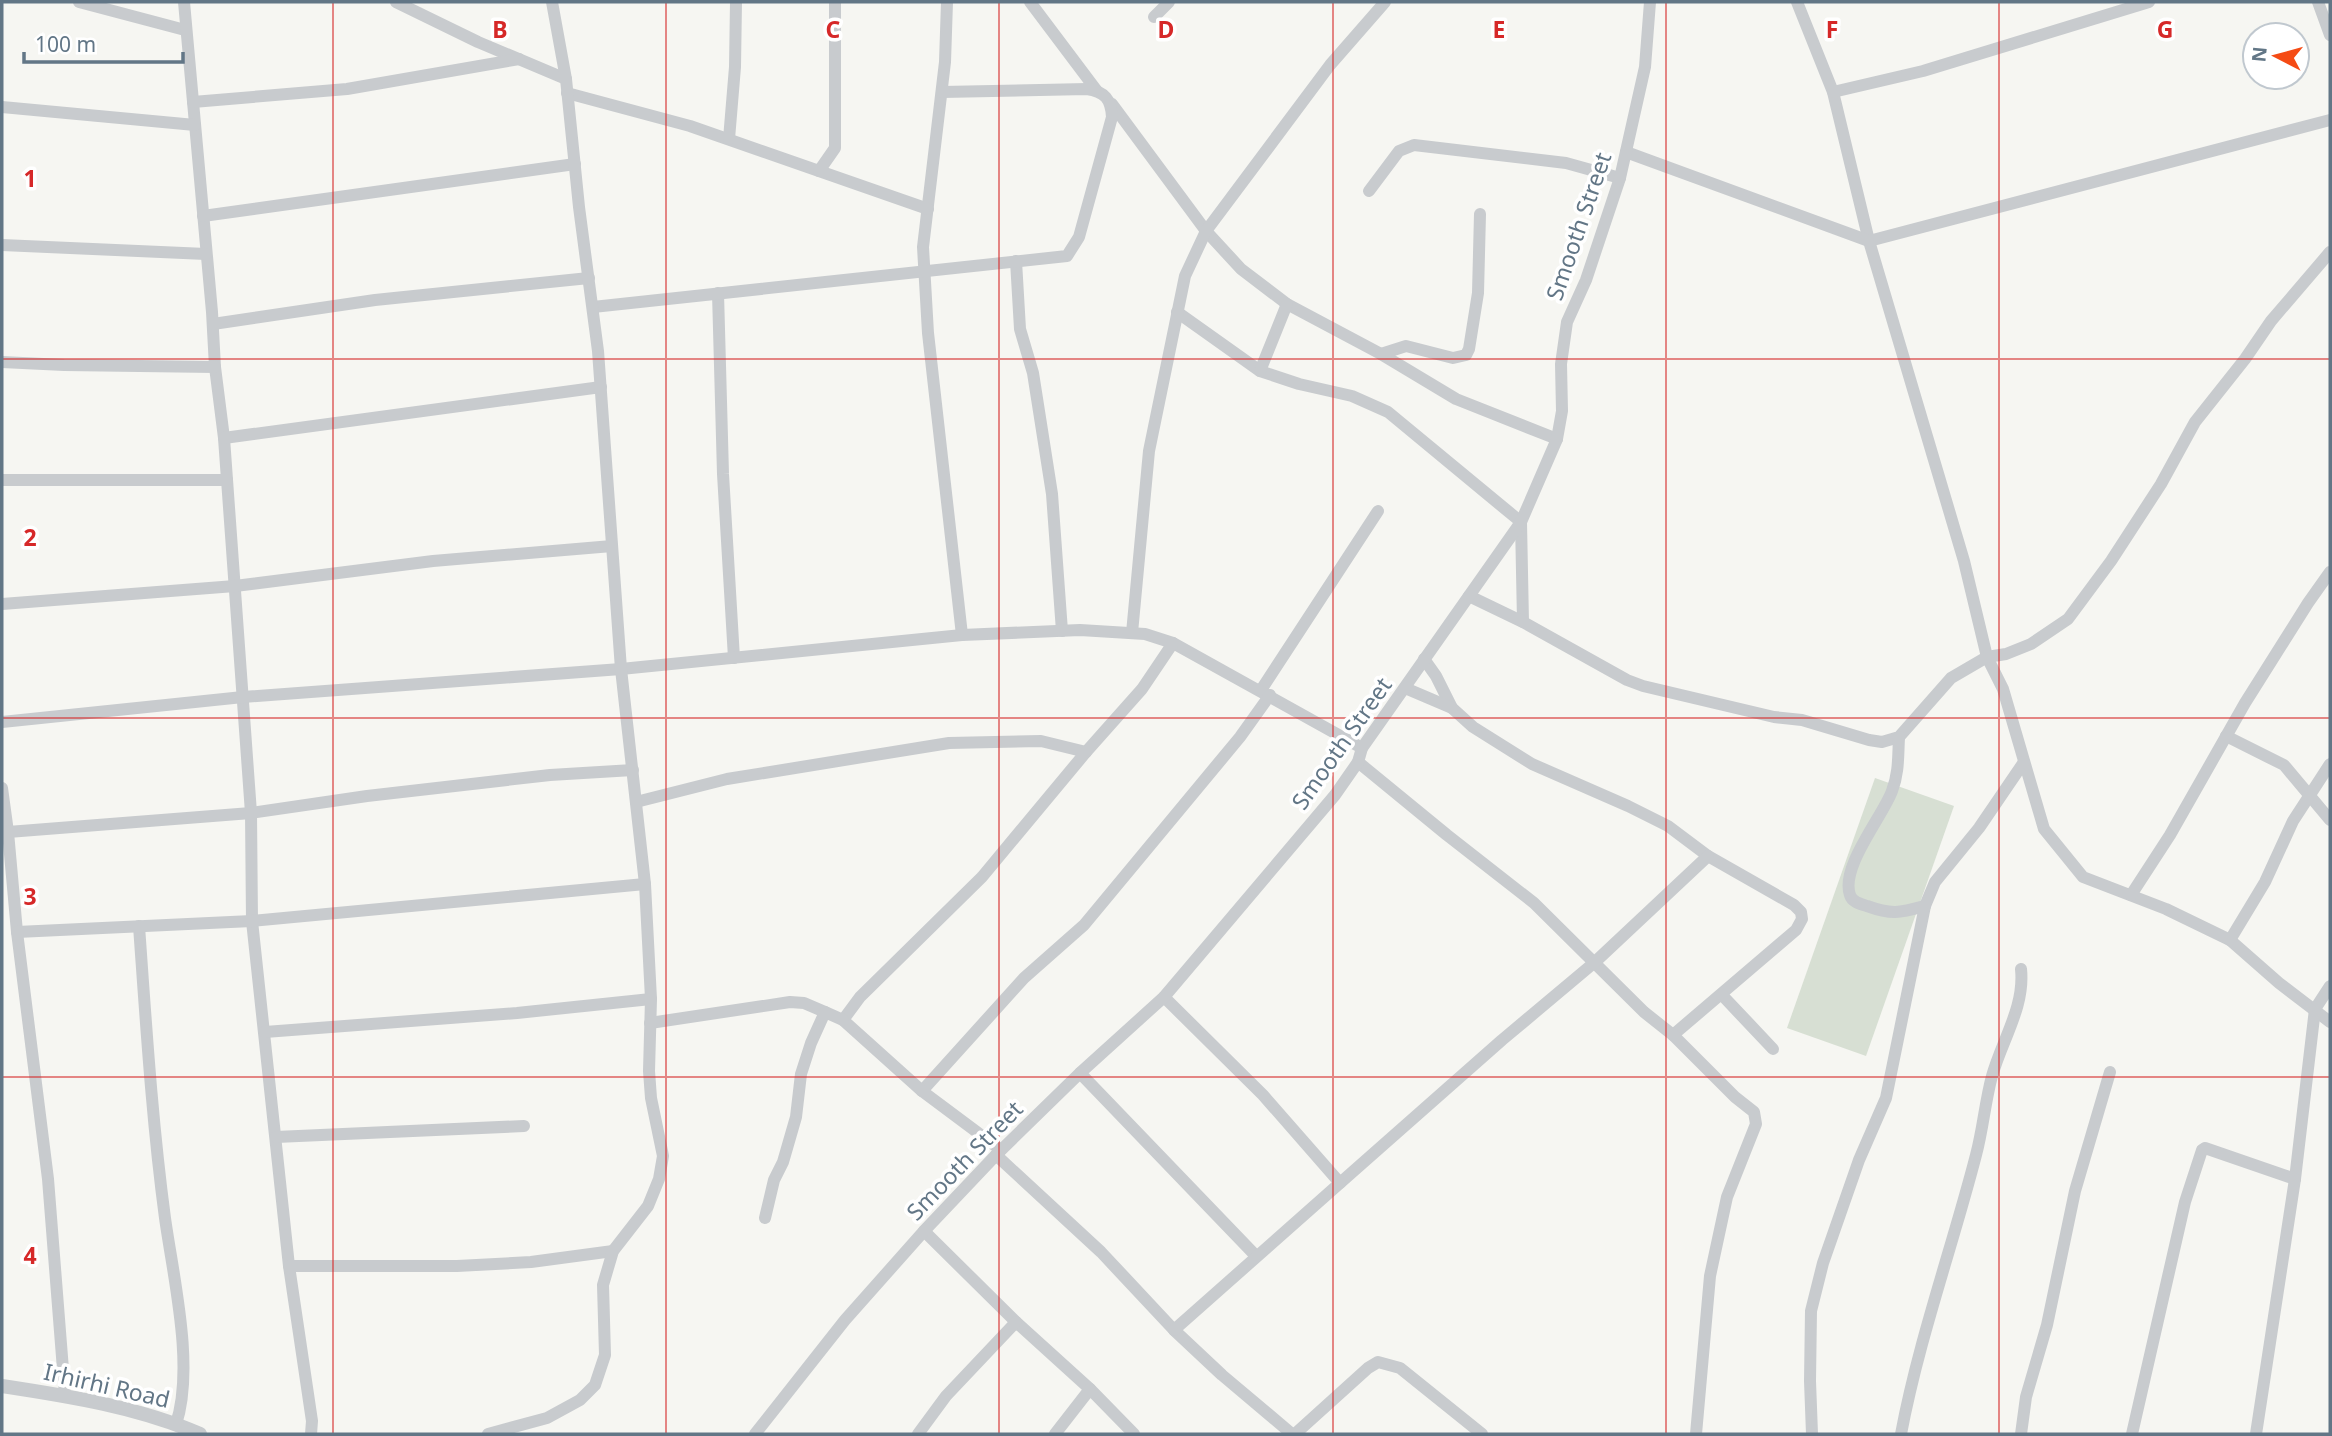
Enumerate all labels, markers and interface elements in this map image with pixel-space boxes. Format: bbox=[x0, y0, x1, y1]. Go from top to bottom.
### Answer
text: B bbox=[492, 13, 508, 45]
text: C bbox=[826, 13, 841, 45]
text: D bbox=[1158, 13, 1174, 45]
text: E bbox=[1493, 13, 1505, 45]
text: F bbox=[1826, 13, 1838, 45]
text: G bbox=[2157, 13, 2173, 45]
scale bar bbox=[24, 21, 184, 65]
north arrow bbox=[2241, 21, 2311, 91]
text: 100 m bbox=[35, 30, 96, 58]
text: N bbox=[2245, 45, 2273, 63]
street label: Smooth Street bbox=[1538, 148, 1618, 304]
text: 1 bbox=[23, 162, 37, 194]
text: 2 bbox=[23, 521, 37, 553]
street label: Smooth Street bbox=[1284, 670, 1398, 816]
text: 3 bbox=[23, 880, 37, 912]
street label: Smooth Street bbox=[899, 1093, 1029, 1227]
text: 4 bbox=[23, 1239, 37, 1271]
street label: Irhirhi Road bbox=[41, 1355, 173, 1415]

